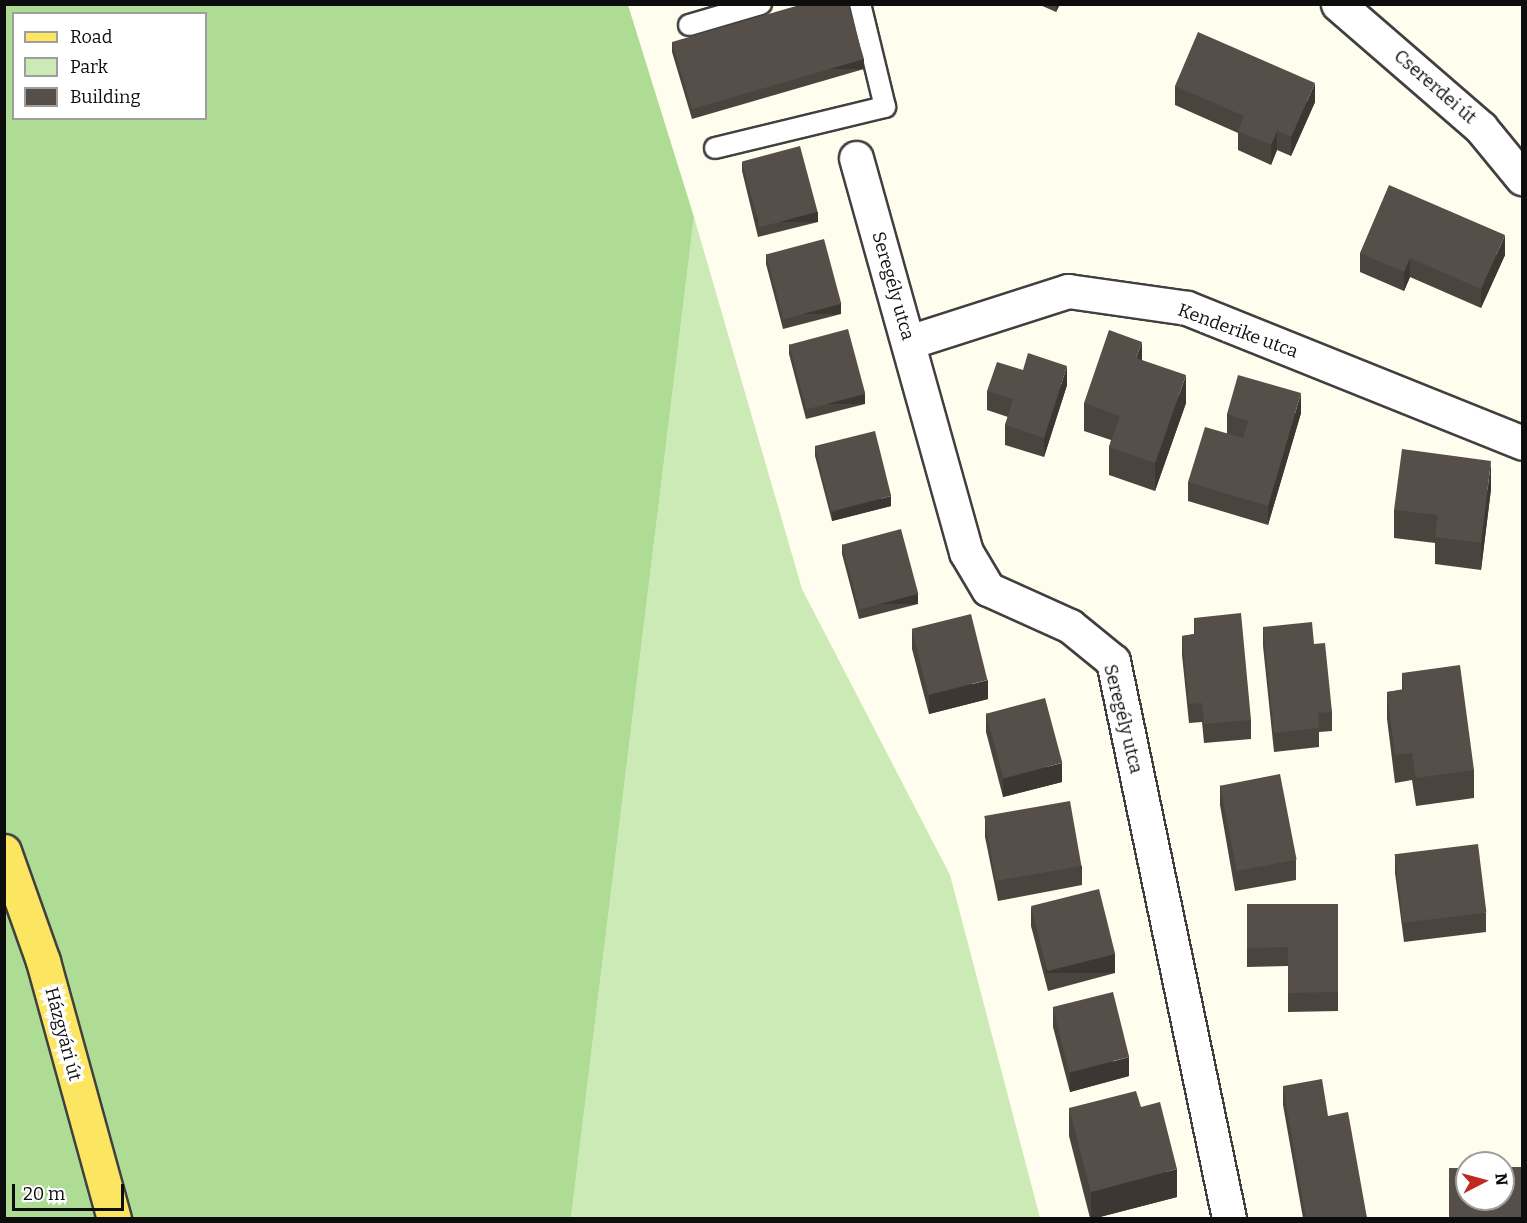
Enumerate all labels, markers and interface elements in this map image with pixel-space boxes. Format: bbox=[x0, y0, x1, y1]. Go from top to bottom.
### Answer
legend bbox=[12, 12, 207, 120]
text: Road bbox=[70, 26, 112, 48]
street label: Csererdei út bbox=[1389, 45, 1481, 129]
text: Park bbox=[70, 56, 108, 78]
text: Building bbox=[70, 86, 141, 108]
street label: Seregély utca bbox=[867, 229, 919, 343]
street label: Kenderike utca bbox=[1175, 299, 1301, 363]
street label: Seregély utca bbox=[1099, 662, 1147, 776]
street label: Házgyári út bbox=[40, 985, 86, 1083]
north arrow bbox=[1455, 1151, 1515, 1211]
scale bar bbox=[15, 1172, 128, 1210]
text: N bbox=[1491, 1172, 1512, 1186]
text: 20 m bbox=[23, 1183, 65, 1205]

